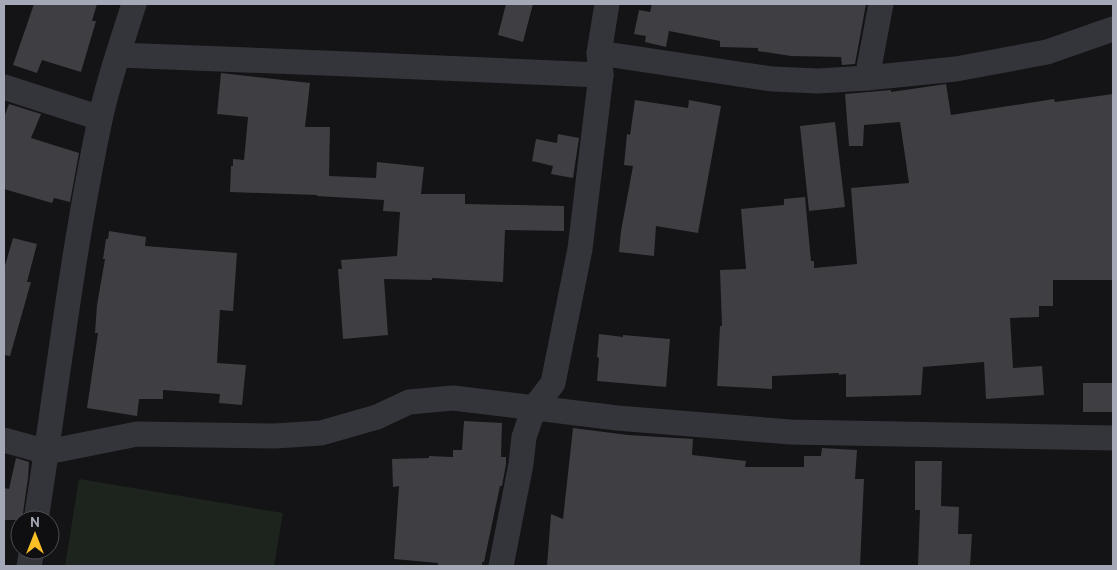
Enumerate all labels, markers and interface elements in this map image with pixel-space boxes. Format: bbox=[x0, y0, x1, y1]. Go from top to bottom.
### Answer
north arrow bbox=[10, 510, 60, 560]
text: N bbox=[30, 513, 40, 531]

